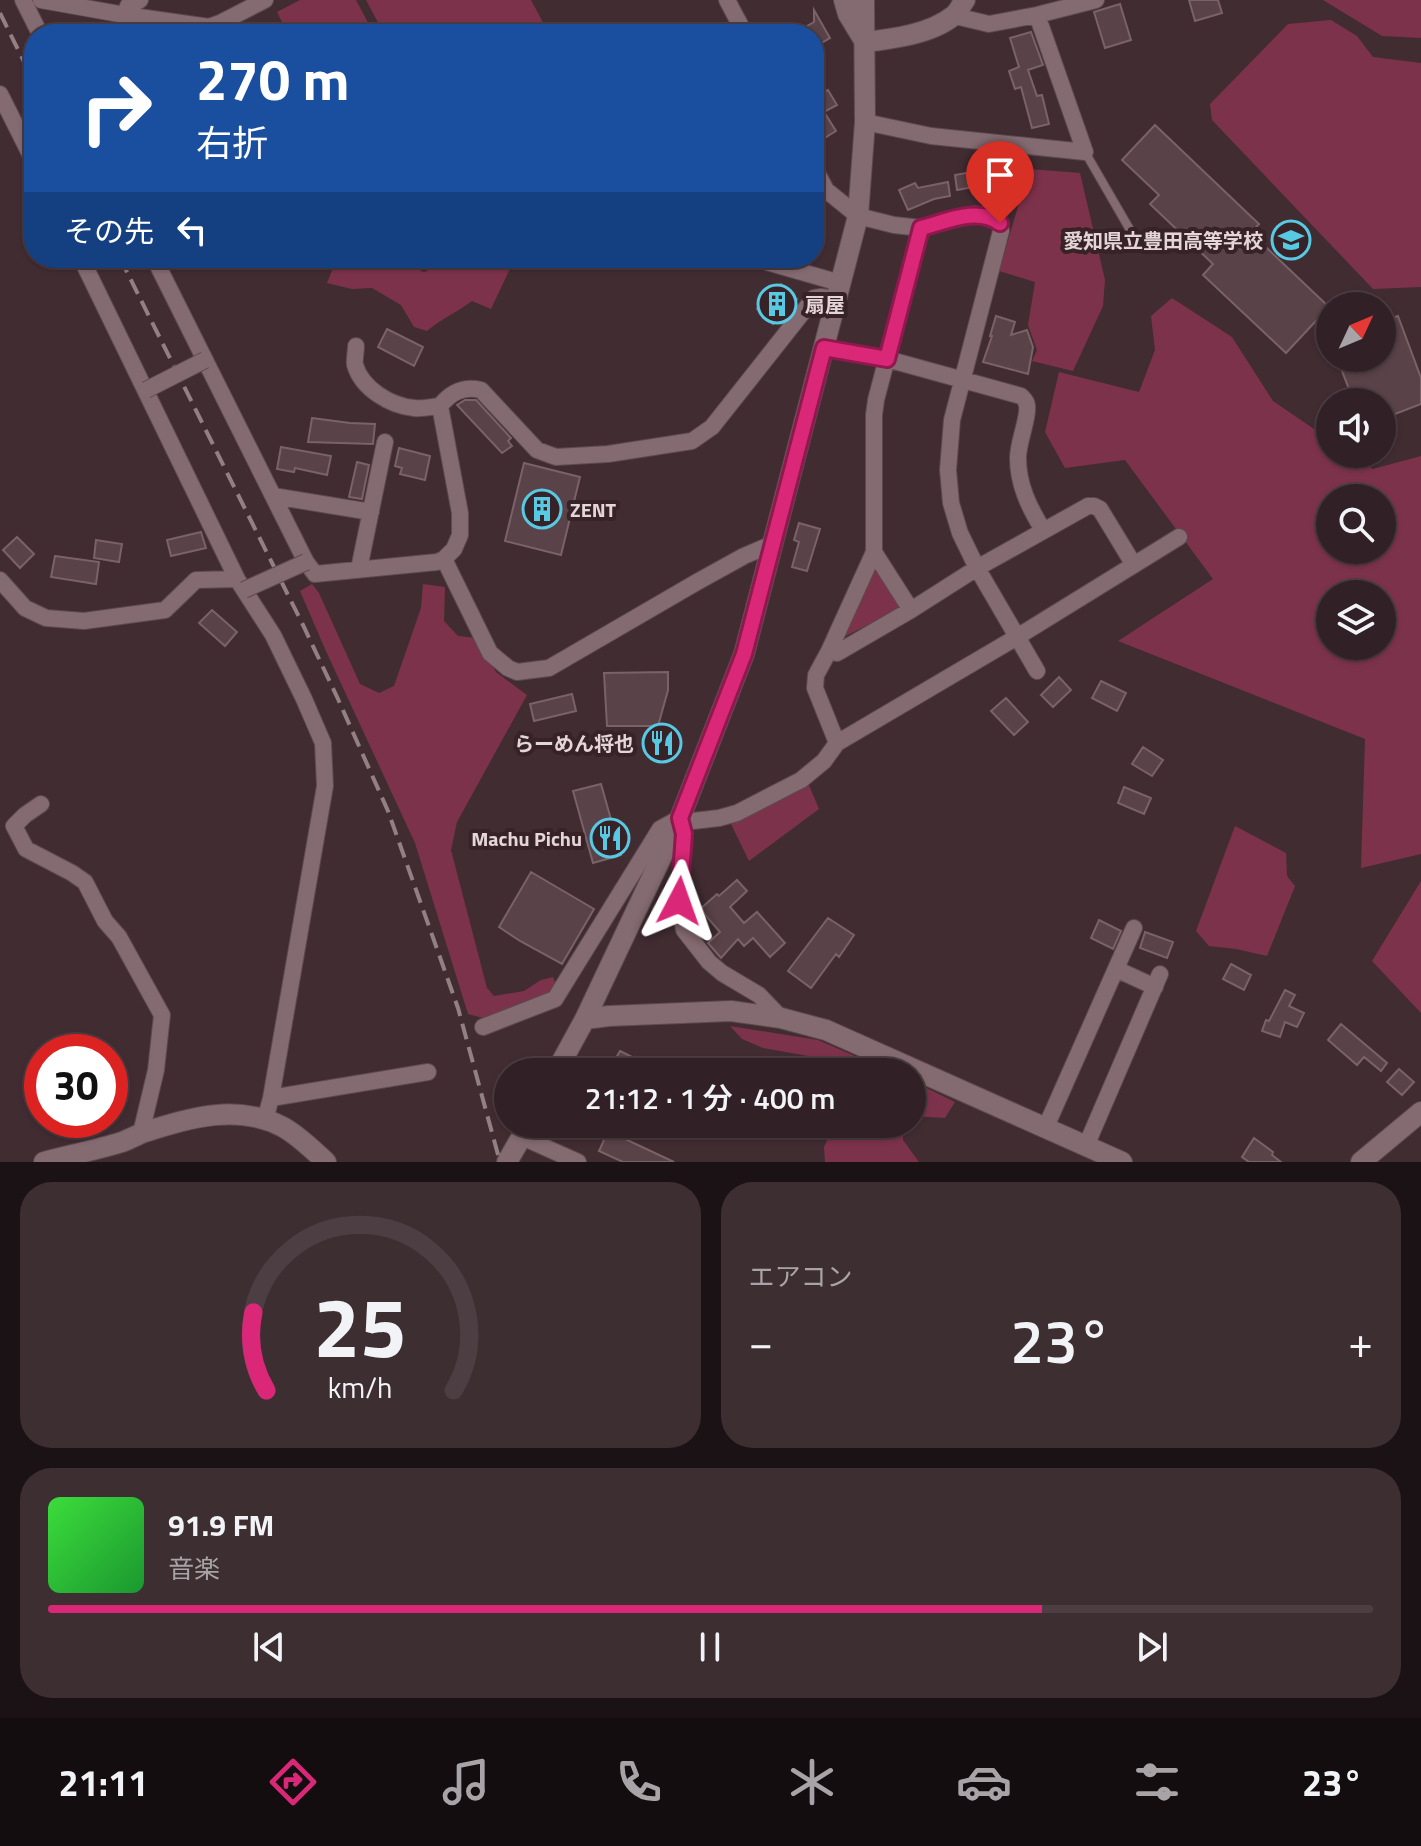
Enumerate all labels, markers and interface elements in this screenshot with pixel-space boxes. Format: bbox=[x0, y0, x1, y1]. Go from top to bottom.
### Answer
text: 270 m bbox=[196, 37, 349, 122]
icon: right bbox=[64, 56, 168, 160]
text: 右折 bbox=[196, 115, 268, 170]
pin bbox=[966, 141, 1034, 223]
icon: arrive bbox=[978, 153, 1022, 197]
text: その先 bbox=[64, 208, 154, 254]
icon: left bbox=[170, 208, 214, 252]
school or university icon: 愛知県立豊田高等学校 bbox=[1270, 219, 1312, 261]
place label: 愛知県立豊田高等学校 bbox=[1063, 225, 1263, 256]
building icon: 扇屋 bbox=[756, 283, 798, 325]
place label: 扇屋 bbox=[805, 289, 845, 320]
north arrow bbox=[1316, 292, 1396, 372]
map controls bbox=[1316, 292, 1396, 660]
button: sound bbox=[1316, 388, 1396, 468]
button: search bbox=[1316, 484, 1396, 564]
building icon: ZENT bbox=[521, 488, 563, 530]
place label: ZENT bbox=[570, 494, 617, 525]
button: layers bbox=[1316, 580, 1396, 660]
restaurant icon: らーめん将也 bbox=[641, 722, 683, 764]
place label: らーめん将也 bbox=[514, 728, 634, 759]
restaurant icon: Machu Pichu bbox=[589, 817, 631, 859]
place label: Machu Pichu bbox=[471, 823, 582, 854]
position arrow bbox=[637, 859, 721, 943]
speed limit sign: 30 bbox=[24, 1034, 128, 1138]
text: 21:12 · 1 分 · 400 m bbox=[585, 1075, 835, 1121]
text: エアコン bbox=[749, 1257, 853, 1296]
text: 25 bbox=[314, 1263, 407, 1389]
text: 23° bbox=[1010, 1295, 1111, 1386]
text: − bbox=[749, 1308, 773, 1375]
text: + bbox=[1348, 1308, 1373, 1375]
text: km/h bbox=[328, 1366, 393, 1409]
text: 91.9 FM bbox=[168, 1502, 274, 1548]
text: 音楽 bbox=[168, 1549, 220, 1588]
icon: previous bbox=[247, 1625, 291, 1669]
icon: pause bbox=[688, 1625, 732, 1669]
icon: next bbox=[1130, 1625, 1174, 1669]
icon: directions bbox=[265, 1754, 321, 1810]
icon: music bbox=[438, 1754, 494, 1810]
icon: phone bbox=[611, 1754, 667, 1810]
icon: climate bbox=[784, 1754, 840, 1810]
icon: car bbox=[956, 1754, 1012, 1810]
icon: filters bbox=[1129, 1754, 1185, 1810]
text: 21:11 bbox=[58, 1755, 148, 1810]
text: 23° bbox=[1302, 1755, 1363, 1810]

